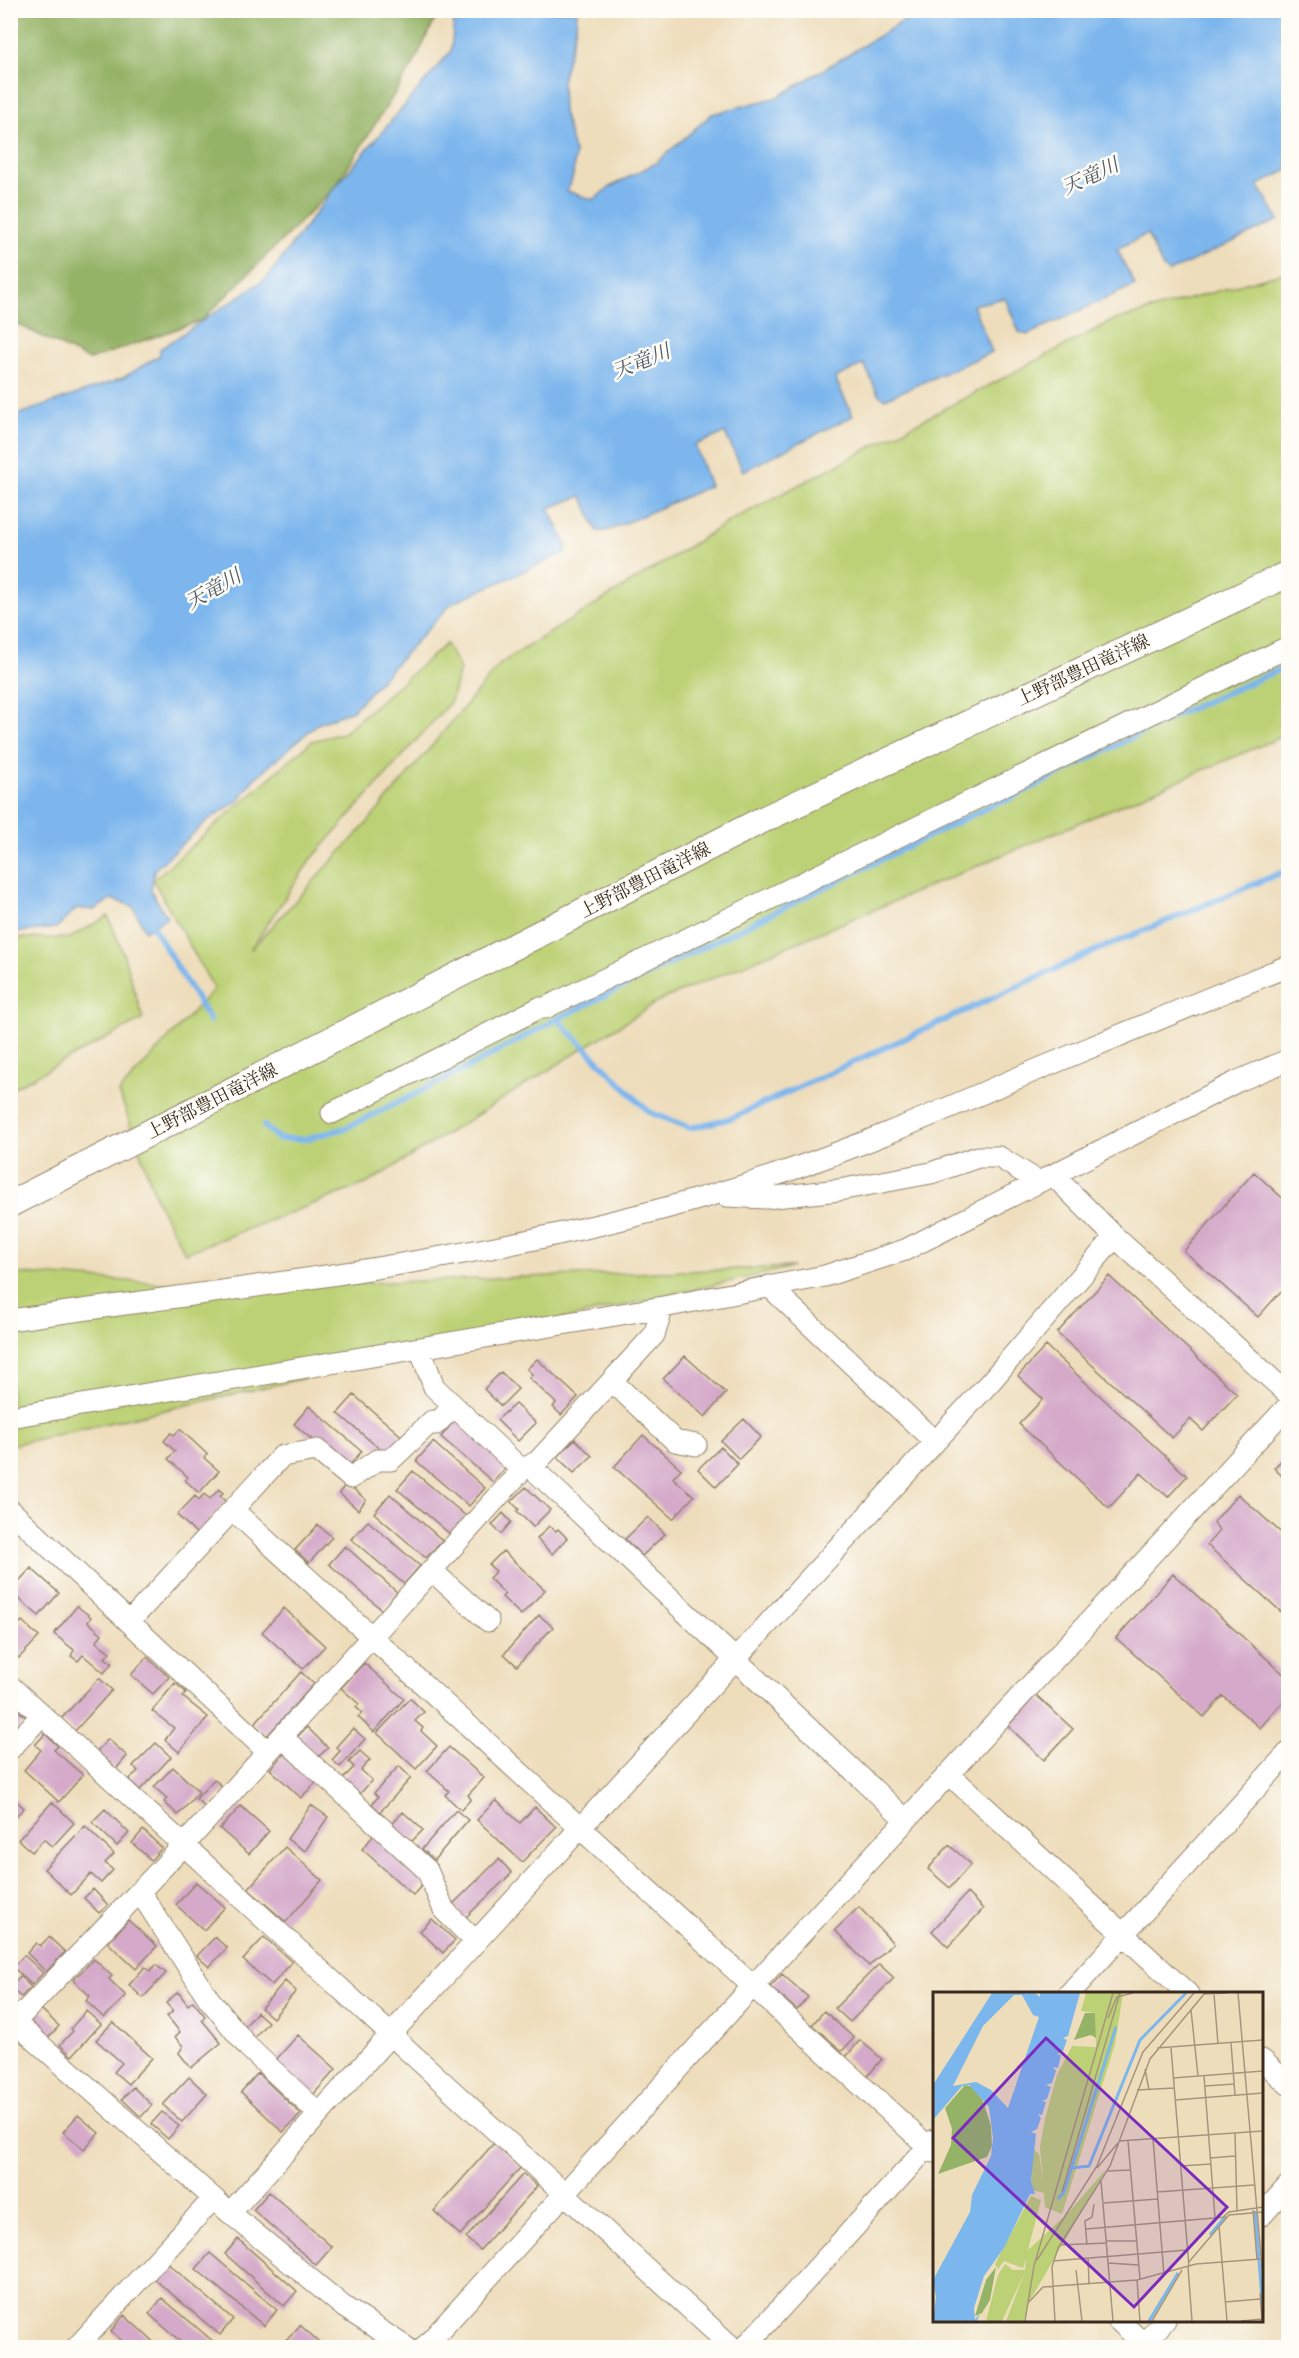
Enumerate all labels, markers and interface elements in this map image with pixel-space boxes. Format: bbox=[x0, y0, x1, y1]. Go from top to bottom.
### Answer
water label: 天竜川 bbox=[1058, 153, 1125, 201]
water label: 天竜川 bbox=[609, 339, 676, 385]
water label: 天竜川 bbox=[182, 563, 248, 616]
street label: 上野部豊田竜洋線 bbox=[1013, 630, 1153, 711]
street label: 上野部豊田竜洋線 bbox=[576, 838, 715, 923]
street label: 上野部豊田竜洋線 bbox=[143, 1059, 282, 1144]
inset map bbox=[933, 1992, 1263, 2322]

